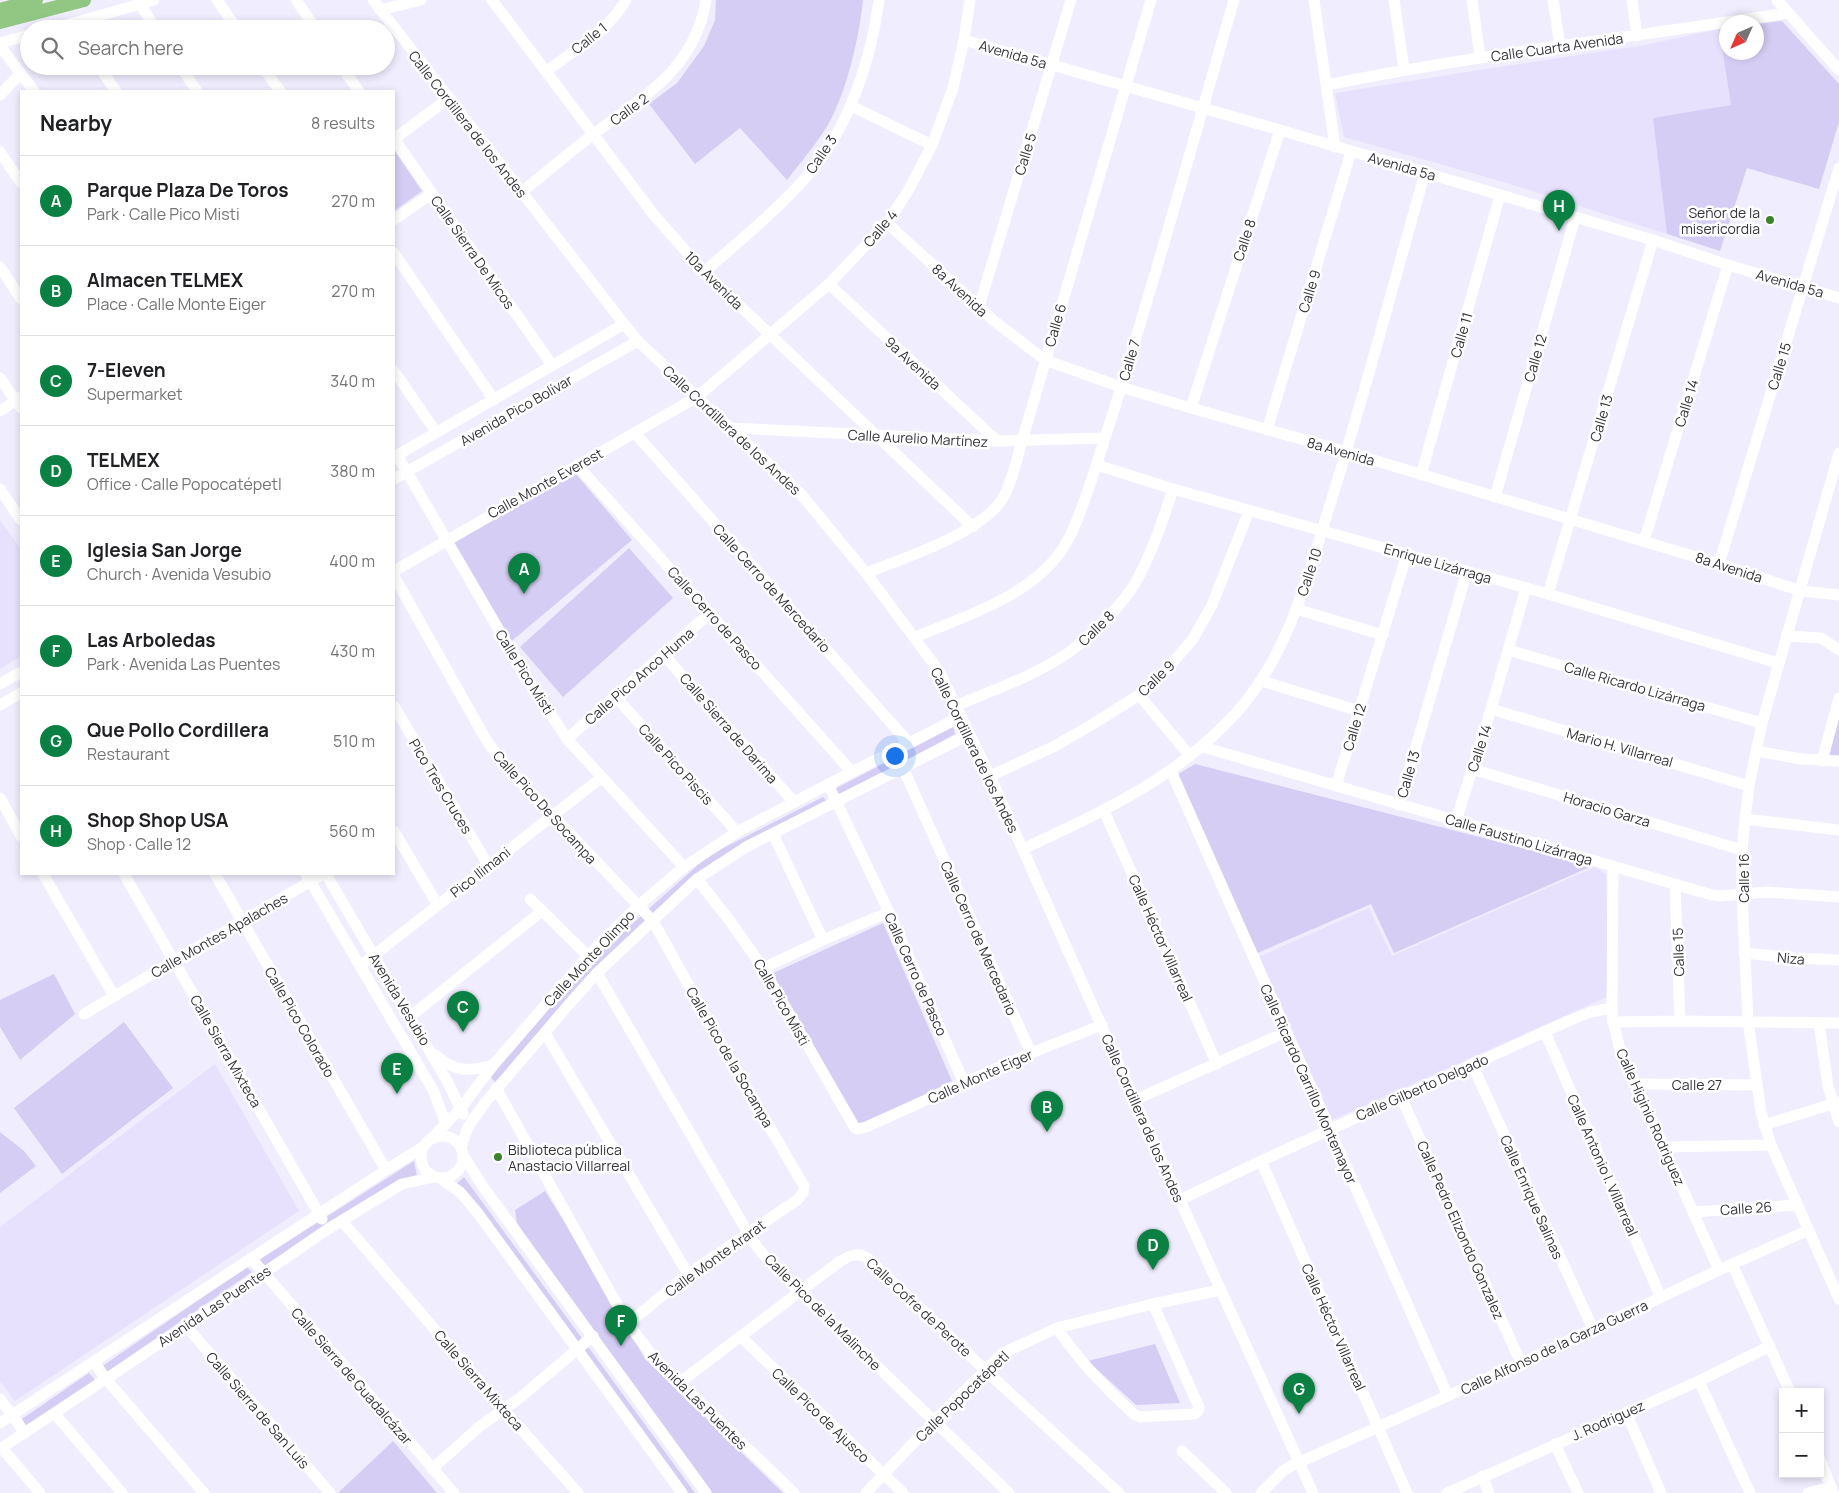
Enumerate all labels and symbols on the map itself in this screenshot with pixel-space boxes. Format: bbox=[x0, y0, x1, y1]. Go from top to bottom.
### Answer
north arrow bbox=[1719, 15, 1764, 60]
street label: Calle 1 bbox=[567, 18, 611, 58]
street label: Calle Cuarta Avenida bbox=[1490, 28, 1624, 66]
street label: Avenida 5a bbox=[977, 35, 1049, 73]
street label: Calle Cordillera de los Andes bbox=[404, 46, 532, 202]
street label: Calle 2 bbox=[606, 89, 652, 129]
street label: Calle 5 bbox=[1010, 130, 1040, 178]
street label: Calle 3 bbox=[801, 131, 841, 177]
street label: Avenida 5a bbox=[1366, 147, 1438, 185]
pin: H bbox=[1543, 190, 1575, 231]
street label: Calle Sierra De Micos bbox=[427, 192, 519, 312]
place label: Señor de la misericordia bbox=[1681, 203, 1760, 238]
street label: Calle 4 bbox=[859, 205, 901, 251]
marker: Señor de la misericordia bbox=[1764, 214, 1776, 226]
street label: Calle 8 bbox=[1228, 216, 1260, 264]
street label: 10a Avenida bbox=[681, 247, 747, 313]
street label: 8a Avenida bbox=[928, 259, 992, 321]
street label: Avenida 5a bbox=[1754, 264, 1826, 302]
street label: Calle 9 bbox=[1293, 267, 1325, 315]
street label: Calle 6 bbox=[1040, 301, 1070, 349]
street label: Calle 11 bbox=[1445, 310, 1477, 360]
street label: 9a Avenida bbox=[881, 332, 945, 394]
street label: Calle 12 bbox=[1519, 332, 1551, 384]
street label: Calle 7 bbox=[1114, 337, 1144, 383]
street label: Calle 15 bbox=[1763, 340, 1795, 392]
street label: Calle Cordillera de los Andes bbox=[659, 361, 805, 499]
street label: Avenida Pico Bolívar bbox=[456, 370, 576, 450]
street label: Calle 14 bbox=[1670, 377, 1702, 429]
street label: Calle 13 bbox=[1585, 392, 1617, 444]
street label: Calle Aurelio Martínez bbox=[847, 425, 989, 451]
street label: 8a Avenida bbox=[1305, 432, 1377, 470]
street label: Calle Monte Everest bbox=[484, 443, 606, 523]
street label: Calle Cerro de Mercedario bbox=[709, 520, 835, 656]
street label: Enrique Lizárraga bbox=[1382, 539, 1494, 587]
street label: Calle 10 bbox=[1292, 546, 1326, 598]
street label: 8a Avenida bbox=[1693, 547, 1765, 587]
pin: A bbox=[508, 553, 540, 594]
street label: Calle Cerro de Pasco bbox=[663, 562, 767, 674]
street label: Calle 8 bbox=[1074, 606, 1118, 650]
street label: Calle Pico Anco Huma bbox=[580, 623, 698, 729]
street label: Calle Pico Misti bbox=[491, 626, 559, 718]
street label: Calle 9 bbox=[1134, 656, 1178, 700]
street label: Calle Ricardo Lizárraga bbox=[1562, 657, 1708, 715]
street label: Calle Cordillera de los Andes bbox=[927, 664, 1023, 836]
street label: Calle Sierra de Darima bbox=[676, 669, 782, 787]
street label: Calle 12 bbox=[1338, 701, 1370, 753]
street label: Calle Pico Piscis bbox=[635, 719, 717, 809]
street label: Calle 14 bbox=[1462, 722, 1496, 774]
street label: Mario H. Villarreal bbox=[1565, 723, 1675, 771]
street label: Pico Tres Cruces bbox=[405, 735, 477, 837]
your location bbox=[882, 743, 908, 769]
street label: Calle Pico De Socampa bbox=[489, 746, 601, 868]
street label: Calle 13 bbox=[1392, 748, 1424, 800]
street label: Horacio Garza bbox=[1561, 787, 1653, 831]
street label: Calle Faustino Lizárraga bbox=[1443, 809, 1595, 869]
street label: Pico Ilimani bbox=[446, 843, 514, 901]
street label: Calle 16 bbox=[1734, 853, 1753, 903]
street label: Calle Cerro de Mercedario bbox=[936, 858, 1022, 1018]
street label: Calle Héctor Villarreal bbox=[1124, 872, 1198, 1004]
street label: Calle Montes Apalaches bbox=[147, 888, 291, 982]
street label: Calle Monte Olimpo bbox=[539, 906, 639, 1010]
street label: Calle Cerro de Pasco bbox=[880, 909, 952, 1039]
street label: Calle 15 bbox=[1668, 927, 1688, 977]
street label: Niza bbox=[1776, 947, 1806, 969]
street label: Avenida Vesubio bbox=[365, 949, 435, 1049]
street label: Calle Pico Misti bbox=[750, 955, 814, 1049]
street label: Calle Pico Colorado bbox=[261, 963, 339, 1081]
street label: Calle Ricardo Carrillo Montemayor bbox=[1256, 981, 1362, 1187]
street label: Calle Pico de la Socampa bbox=[682, 983, 778, 1131]
street label: Calle Sierra Mixteca bbox=[186, 991, 266, 1111]
pin: C bbox=[447, 991, 479, 1032]
street label: Calle Cordillera de los Andes bbox=[1097, 1031, 1189, 1205]
street label: Calle Monte Eiger bbox=[925, 1044, 1035, 1108]
street label: Calle Higinio Rodriguez bbox=[1612, 1045, 1690, 1189]
street label: Calle Gilberto Delgado bbox=[1353, 1049, 1491, 1125]
pin: E bbox=[381, 1053, 413, 1094]
street label: Calle 27 bbox=[1672, 1075, 1722, 1094]
pin: B bbox=[1031, 1091, 1063, 1132]
street label: Calle Antonio I. Villarreal bbox=[1563, 1091, 1643, 1239]
street label: Calle Enrique Salinas bbox=[1496, 1132, 1568, 1262]
street label: Calle Pedro Elizondo Gonzalez bbox=[1413, 1138, 1509, 1322]
place label: Biblioteca pública Anastacio Villarreal bbox=[508, 1140, 630, 1175]
marker: Biblioteca pública Anastacio Villarreal bbox=[492, 1151, 504, 1163]
street label: Calle 26 bbox=[1719, 1197, 1773, 1219]
street label: Calle Monte Ararat bbox=[661, 1215, 769, 1301]
pin: D bbox=[1137, 1229, 1169, 1270]
street label: Calle Pico de la Malinche bbox=[761, 1250, 885, 1374]
street label: Calle Cofre de Perote bbox=[862, 1253, 976, 1361]
street label: Avenida Las Puentes bbox=[154, 1261, 274, 1351]
street label: Calle Héctor Villarreal bbox=[1297, 1261, 1371, 1393]
street label: Calle Alfonso de la Garza Guerra bbox=[1457, 1295, 1651, 1399]
street label: Calle Sierra de Guadalcázar bbox=[287, 1303, 417, 1449]
pin: F bbox=[605, 1305, 637, 1346]
street label: Calle Sierra Mixteca bbox=[430, 1326, 528, 1434]
street label: Avenida Las Puentes bbox=[644, 1346, 752, 1454]
street label: Calle Popocatépetl bbox=[911, 1346, 1013, 1446]
street label: Calle Sierra de San Luis bbox=[202, 1348, 314, 1472]
street label: Calle Pico de Ajusco bbox=[768, 1363, 874, 1467]
pin: G bbox=[1283, 1373, 1315, 1414]
street label: J. Rodriguez bbox=[1568, 1395, 1648, 1445]

